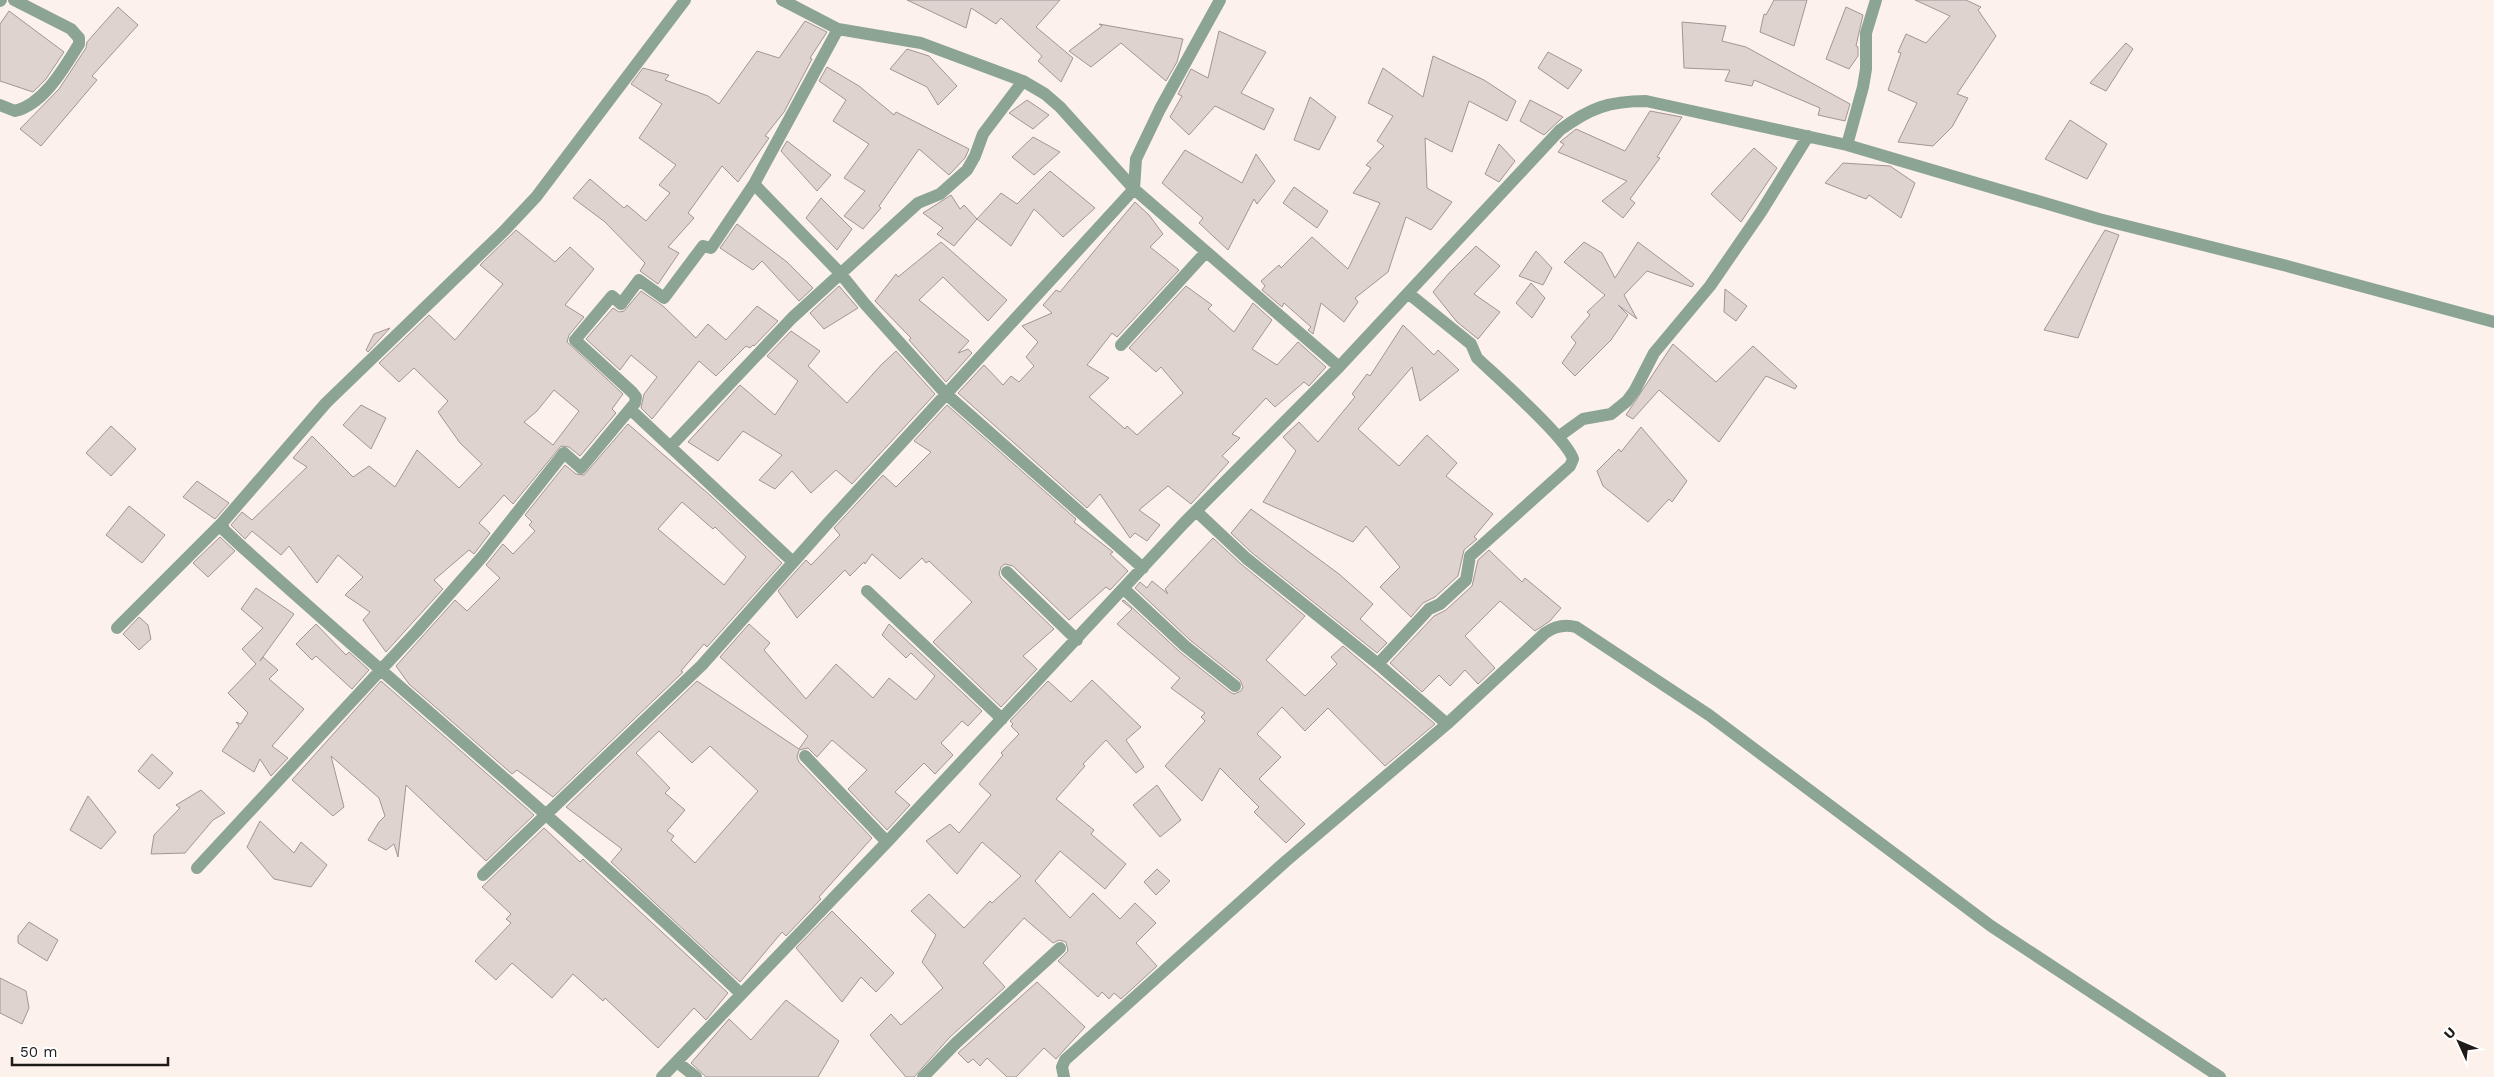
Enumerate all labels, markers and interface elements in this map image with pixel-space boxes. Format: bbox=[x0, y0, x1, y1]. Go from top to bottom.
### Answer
north arrow bbox=[2434, 1017, 2484, 1067]
text: U bbox=[2440, 1024, 2459, 1042]
scale bar bbox=[12, 1034, 169, 1066]
text: 50 m bbox=[20, 1043, 57, 1061]

